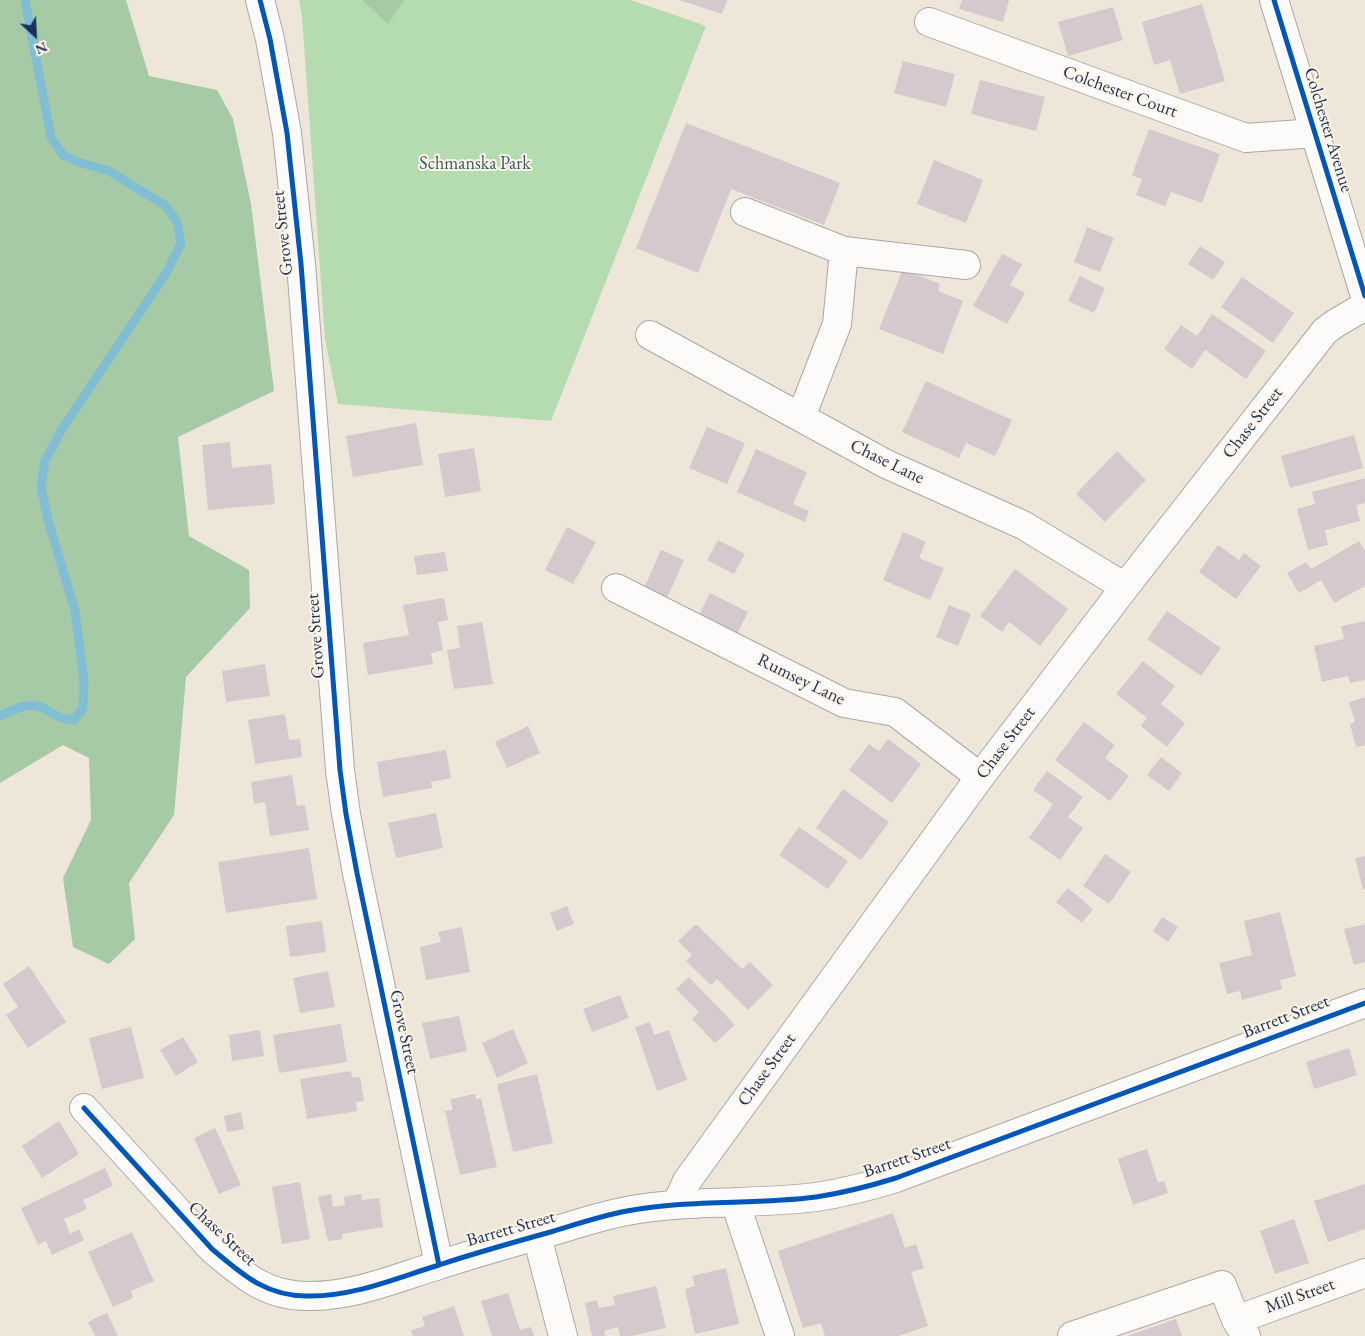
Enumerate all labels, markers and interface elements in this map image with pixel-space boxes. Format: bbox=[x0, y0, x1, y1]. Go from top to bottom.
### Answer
north arrow bbox=[10, 10, 60, 60]
text: N bbox=[32, 38, 50, 59]
street label: Colchester Court bbox=[1060, 61, 1180, 123]
street label: Colchester Avenue bbox=[1299, 65, 1357, 195]
park label: Schmanska Park bbox=[419, 153, 531, 175]
street label: Grove Street bbox=[268, 189, 298, 277]
street label: Chase Street bbox=[1218, 383, 1288, 463]
street label: Chase Lane bbox=[846, 435, 928, 489]
street label: Grove Street bbox=[302, 593, 330, 679]
street label: Rumsey Lane bbox=[754, 650, 848, 710]
street label: Chase Street bbox=[972, 702, 1040, 784]
street label: Grove Street bbox=[385, 988, 423, 1076]
street label: Barrett Street bbox=[1240, 991, 1332, 1043]
street label: Chase Street bbox=[733, 1029, 801, 1111]
street label: Barrett Street bbox=[860, 1133, 954, 1183]
street label: Chase Street bbox=[183, 1197, 261, 1271]
street label: Barrett Street bbox=[464, 1206, 558, 1252]
street label: Mill Street bbox=[1262, 1273, 1338, 1319]

